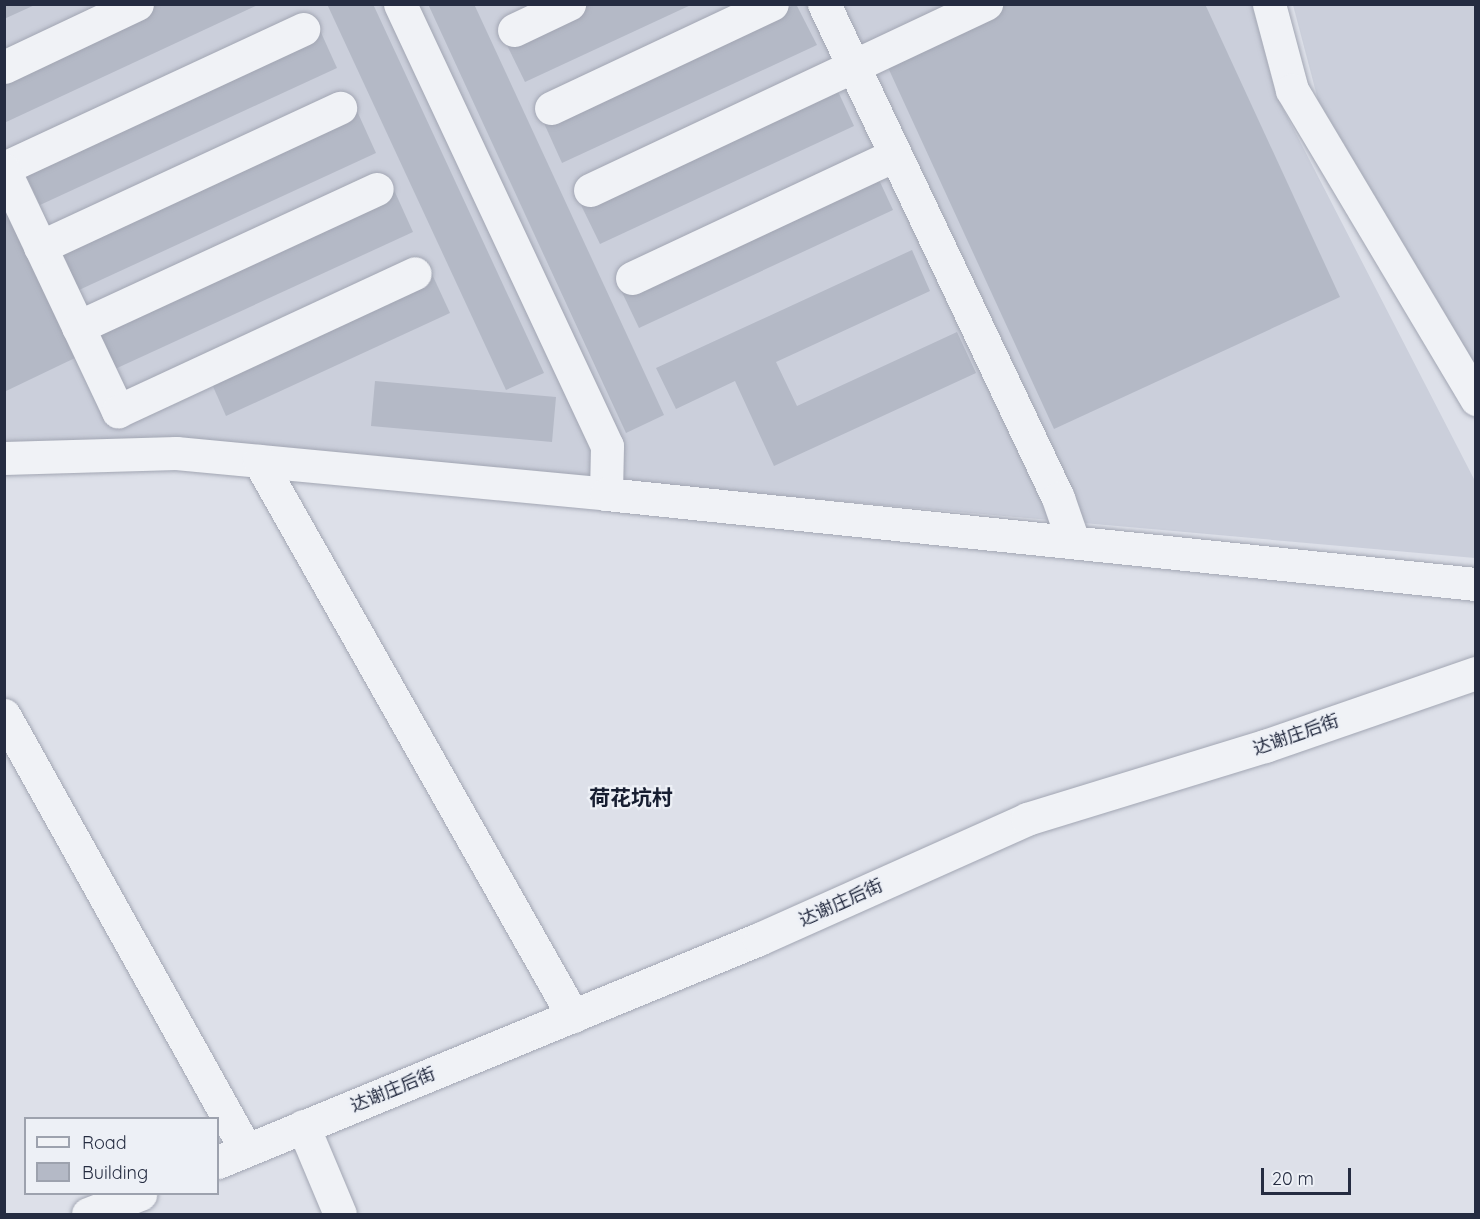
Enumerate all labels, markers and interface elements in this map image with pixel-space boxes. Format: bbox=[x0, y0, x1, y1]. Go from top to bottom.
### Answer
street label: 达谢庄后街 bbox=[1250, 710, 1342, 760]
district label: 荷花坑村 bbox=[589, 784, 673, 810]
street label: 达谢庄后街 bbox=[795, 875, 887, 931]
street label: 达谢庄后街 bbox=[347, 1063, 439, 1117]
legend bbox=[24, 1117, 219, 1195]
text: Road bbox=[82, 1131, 127, 1154]
scale bar bbox=[1264, 1156, 1354, 1194]
text: Building bbox=[82, 1161, 148, 1184]
text: 20 m bbox=[1272, 1167, 1314, 1190]

